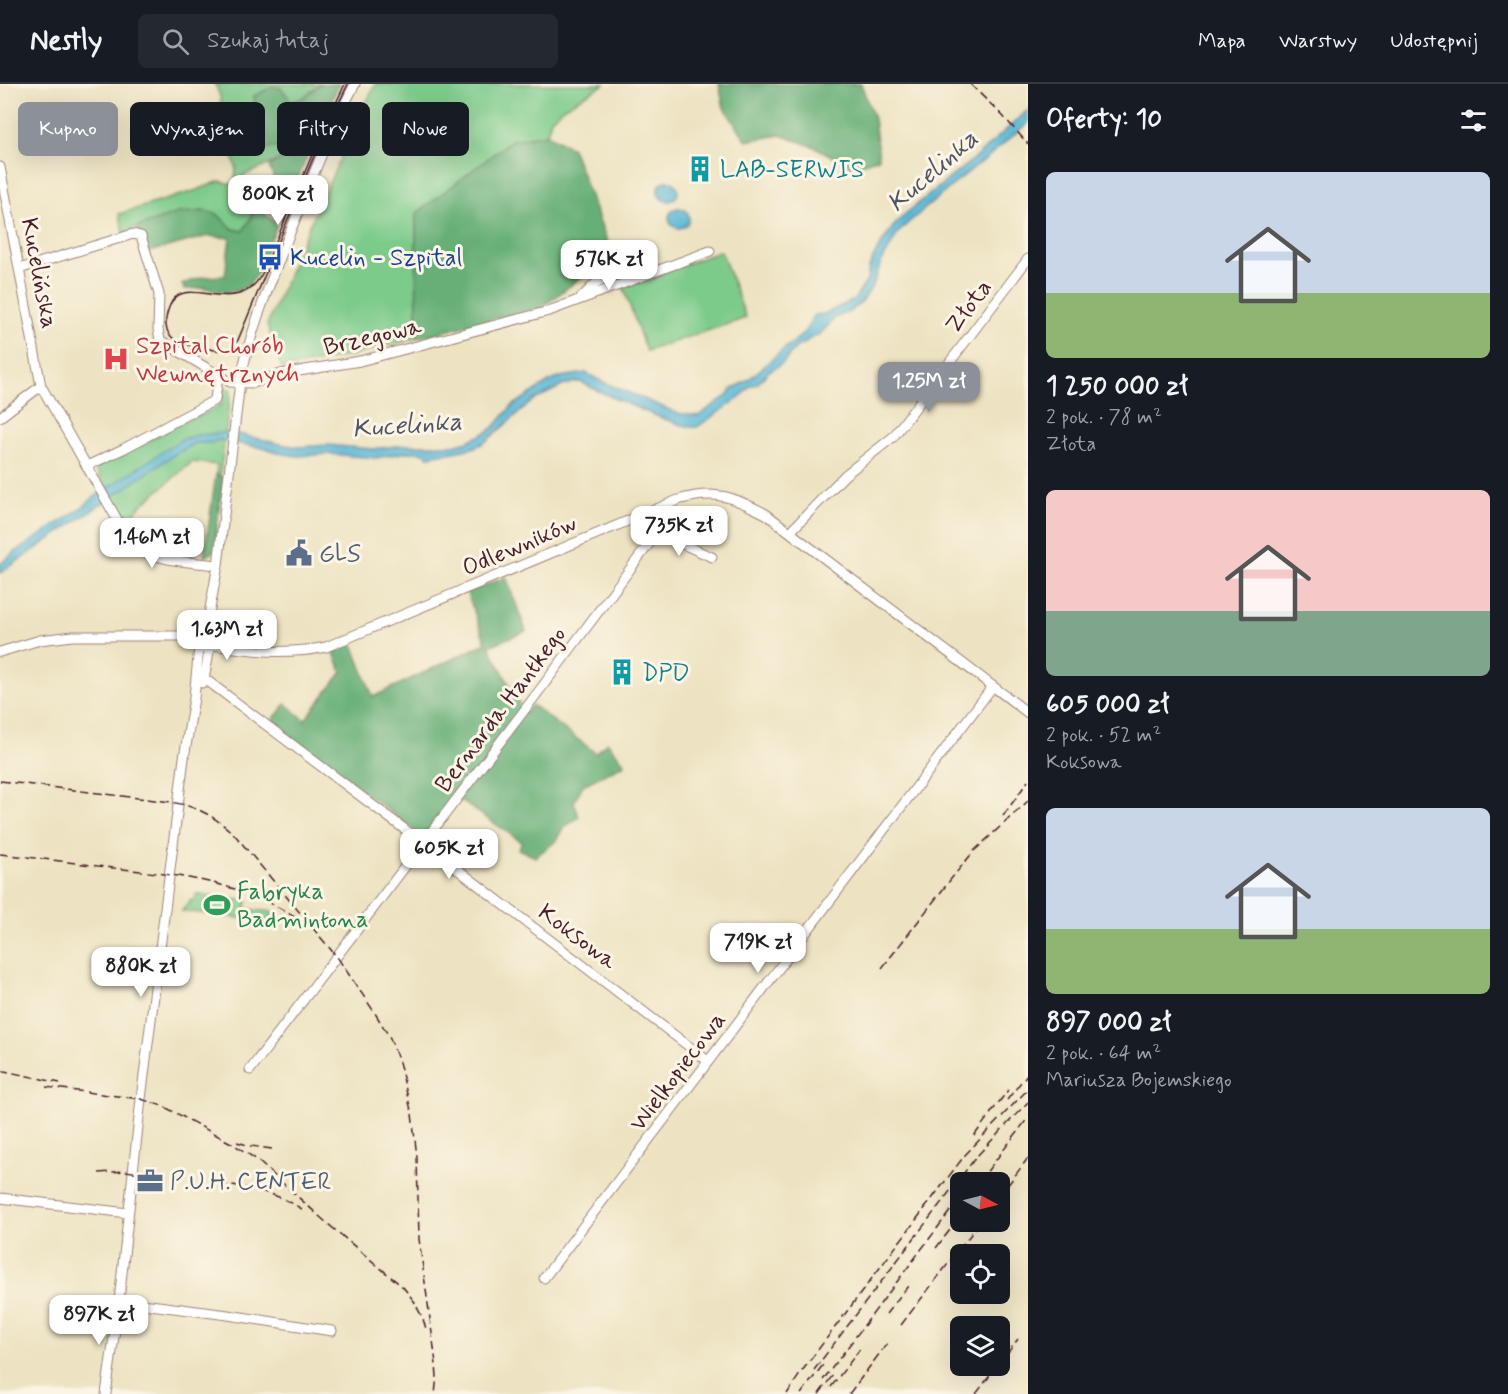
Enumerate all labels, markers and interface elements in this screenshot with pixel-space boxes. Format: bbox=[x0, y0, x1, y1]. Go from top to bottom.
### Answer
search box bbox=[138, 14, 558, 68]
text: Nestly bbox=[30, 23, 102, 60]
icon: search bbox=[159, 25, 192, 58]
text: Szukaj tutaj bbox=[207, 27, 329, 55]
text: Mapa bbox=[1198, 27, 1246, 55]
text: Warstwy bbox=[1279, 27, 1357, 55]
text: Udostępnij bbox=[1390, 27, 1478, 55]
chip: Kupno bbox=[18, 102, 118, 156]
chip: Wynajem bbox=[130, 102, 265, 156]
chip: Filtry bbox=[277, 102, 370, 156]
chip: Nowe bbox=[382, 102, 469, 156]
text: Oferty: 10 bbox=[1046, 103, 1162, 137]
icon: filters bbox=[1457, 104, 1490, 137]
water label: Kucelinka bbox=[881, 123, 986, 220]
building icon: LAB-SERWIS bbox=[685, 154, 715, 184]
place label: LAB-SERWIS bbox=[720, 155, 864, 186]
pin: 800K zł bbox=[223, 175, 333, 226]
text: 800K zł bbox=[242, 181, 314, 208]
icon: home bbox=[1214, 211, 1322, 319]
street label: Kucelińska bbox=[13, 215, 64, 331]
pin: 576K zł bbox=[554, 240, 664, 291]
bus stop icon: Kucelin - Szpital bbox=[255, 242, 285, 272]
place label: Kucelin - Szpital bbox=[290, 243, 462, 274]
text: 576K zł bbox=[575, 246, 643, 273]
street label: Złota bbox=[939, 274, 1000, 340]
street label: Brzegowa bbox=[320, 311, 425, 364]
place label: Szpital Chorób Wewnętrznych bbox=[136, 331, 299, 390]
hospital icon: Szpital Chorób Wewnętrznych bbox=[101, 344, 131, 374]
pin: 1.25M zł bbox=[867, 362, 991, 413]
text: 1.25M zł bbox=[892, 368, 966, 395]
text: 1 250 000 zł bbox=[1046, 370, 1188, 404]
text: 2 pok. · 78 m² bbox=[1046, 404, 1162, 431]
water label: Kucelinka bbox=[351, 405, 463, 447]
text: Złota bbox=[1046, 431, 1096, 458]
pin: 735K zł bbox=[624, 506, 734, 557]
street label: Odlewników bbox=[458, 508, 582, 584]
text: 735K zł bbox=[645, 512, 713, 539]
pin: 1.46M zł bbox=[90, 518, 214, 569]
text: 1.46M zł bbox=[114, 524, 190, 551]
icon: home bbox=[1214, 529, 1322, 637]
public building icon: GLS bbox=[284, 538, 314, 568]
place label: GLS bbox=[319, 539, 361, 570]
pin: 1.63M zł bbox=[165, 610, 289, 661]
text: 1.63M zł bbox=[191, 616, 263, 643]
street label: Bernarda Hantkego bbox=[429, 621, 574, 799]
building icon: DPD bbox=[607, 657, 637, 687]
place label: DPD bbox=[642, 658, 690, 689]
text: 605 000 zł bbox=[1046, 688, 1169, 722]
text: 2 pok. · 52 m² bbox=[1046, 722, 1161, 749]
text: Koksowa bbox=[1046, 749, 1122, 776]
pin: 605K zł bbox=[394, 829, 504, 880]
text: 605K zł bbox=[414, 835, 484, 862]
icon: home bbox=[1214, 847, 1322, 955]
place label: Fabryka Badmintona bbox=[237, 877, 369, 936]
sports icon: Fabryka Badmintona bbox=[202, 890, 232, 920]
street label: Koksowa bbox=[531, 897, 623, 977]
pin: 719K zł bbox=[703, 923, 813, 974]
text: 719K zł bbox=[724, 929, 792, 956]
pin: 880K zł bbox=[86, 947, 196, 998]
text: 880K zł bbox=[105, 953, 177, 980]
street label: Wielkopiecowa bbox=[623, 1006, 733, 1138]
text: 897 000 zł bbox=[1046, 1006, 1171, 1040]
text: 2 pok. · 64 m² bbox=[1046, 1040, 1161, 1067]
text: Mariusza Bojemskiego bbox=[1046, 1067, 1232, 1094]
office icon: P.U.H. CENTER bbox=[135, 1166, 165, 1196]
place label: P.U.H. CENTER bbox=[170, 1167, 332, 1198]
north arrow bbox=[950, 1172, 1010, 1232]
map controls bbox=[950, 1172, 1010, 1376]
button: locate bbox=[950, 1244, 1010, 1304]
pin: 897K zł bbox=[44, 1295, 154, 1346]
text: 897K zł bbox=[63, 1301, 135, 1328]
button: layers bbox=[950, 1316, 1010, 1376]

